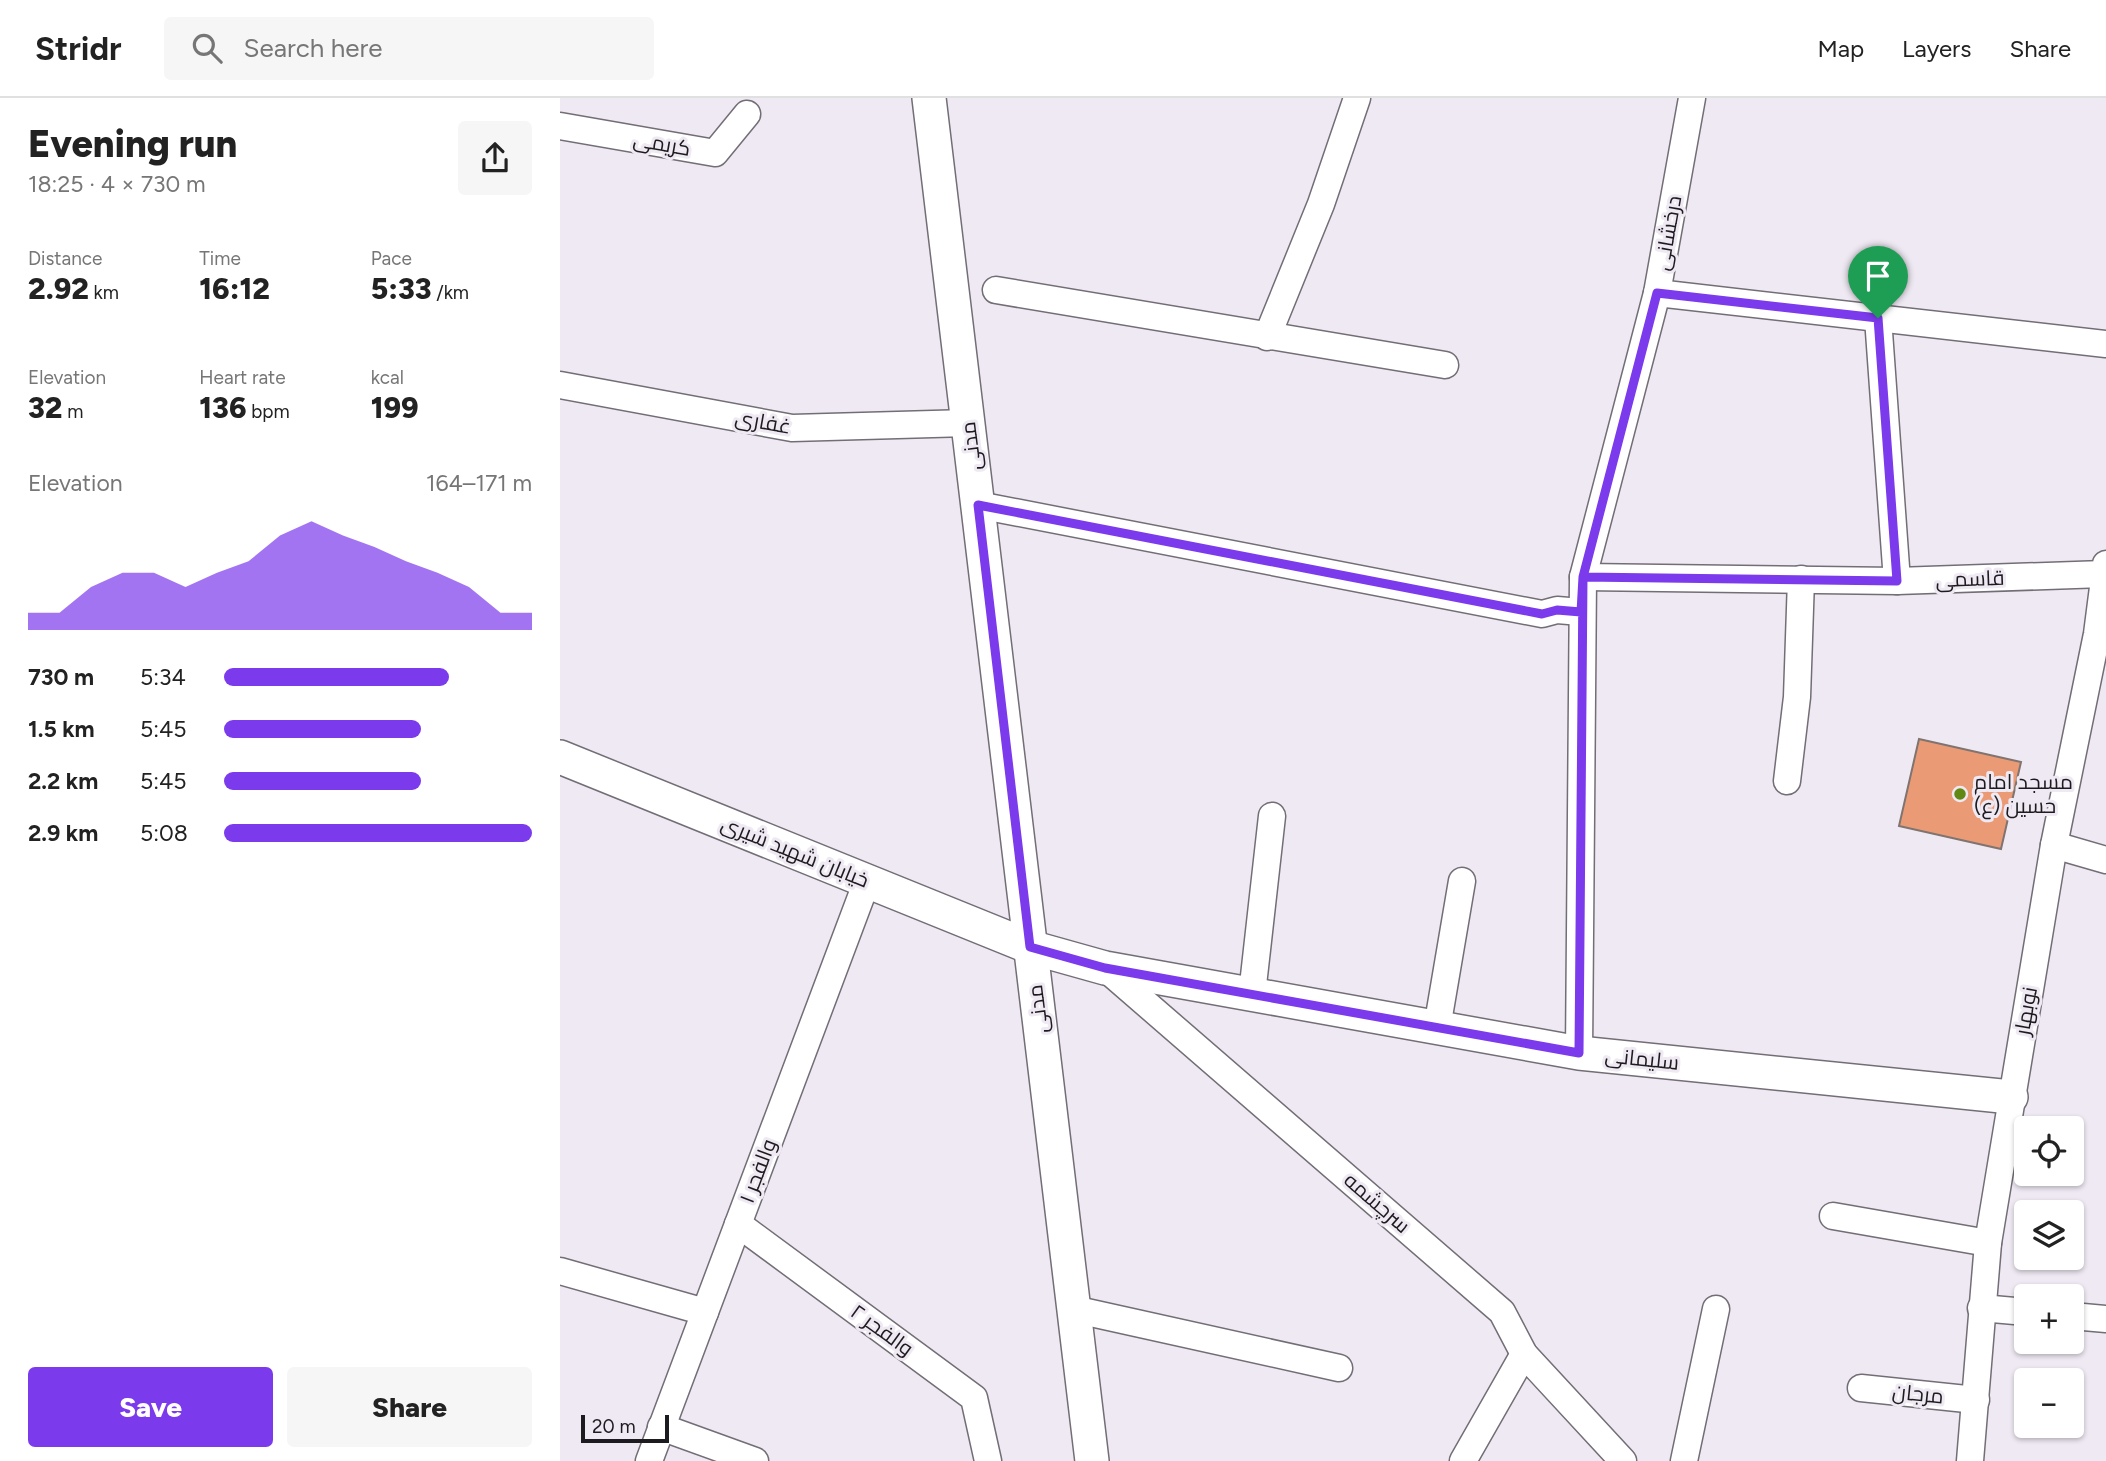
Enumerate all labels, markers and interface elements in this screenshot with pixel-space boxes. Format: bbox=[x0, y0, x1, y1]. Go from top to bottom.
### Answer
search box bbox=[164, 17, 654, 80]
text: Stridr bbox=[35, 29, 122, 68]
icon: search bbox=[188, 29, 226, 67]
text: Search here bbox=[244, 32, 383, 64]
text: Map bbox=[1817, 34, 1864, 63]
text: Layers bbox=[1902, 34, 1971, 63]
text: Share bbox=[2009, 34, 2071, 63]
text: Evening run bbox=[28, 121, 237, 167]
button: share bbox=[458, 121, 532, 195]
street label: کریمی bbox=[631, 126, 693, 162]
text: 18:25 · 4 × 730 m bbox=[28, 170, 206, 198]
street label: درخشانی bbox=[1649, 193, 1687, 273]
pin bbox=[1848, 246, 1908, 318]
text: Distance bbox=[28, 247, 102, 270]
text: Time bbox=[199, 247, 241, 270]
text: Pace bbox=[371, 247, 412, 270]
icon: arrive bbox=[1859, 257, 1897, 295]
text: 2.92 bbox=[28, 270, 89, 307]
text: 16:12 bbox=[199, 270, 270, 307]
text: 5:33 bbox=[371, 270, 432, 307]
text: km bbox=[89, 281, 119, 304]
text: /km bbox=[432, 281, 469, 304]
text: Elevation bbox=[28, 366, 106, 389]
text: Heart rate bbox=[199, 366, 286, 389]
text: kcal bbox=[371, 366, 404, 389]
text: 32 bbox=[28, 389, 62, 426]
text: 136 bbox=[199, 389, 247, 426]
text: 199 bbox=[371, 389, 419, 426]
text: m bbox=[62, 400, 83, 423]
text: bpm bbox=[247, 400, 290, 423]
street label: غفاری bbox=[733, 404, 793, 440]
street label: مدنی bbox=[955, 420, 987, 472]
text: Elevation bbox=[28, 469, 123, 497]
text: 164–171 m bbox=[426, 469, 532, 497]
street label: قاسمی bbox=[1935, 565, 2005, 593]
text: 730 m bbox=[28, 663, 94, 691]
text: 5:34 bbox=[140, 663, 186, 691]
text: 1.5 km bbox=[28, 715, 95, 743]
text: 5:45 bbox=[140, 715, 187, 743]
text: 2.2 km bbox=[28, 767, 98, 795]
text: 5:45 bbox=[140, 767, 187, 795]
place label: مسجد امام حسین (ع) bbox=[1974, 769, 2073, 820]
marker: مسجد امام حسین (ع) bbox=[1952, 786, 1968, 802]
street label: خیابان شهید شیری bbox=[717, 810, 873, 894]
text: 2.9 km bbox=[28, 819, 98, 847]
text: 5:08 bbox=[140, 819, 188, 847]
street label: مدنی bbox=[1022, 983, 1054, 1035]
street label: نوبهار bbox=[2009, 985, 2043, 1038]
street label: سلیمانی bbox=[1604, 1042, 1680, 1076]
map controls bbox=[2014, 1116, 2084, 1438]
button: locate bbox=[2014, 1116, 2084, 1186]
street label: والفجر ۱ bbox=[734, 1135, 781, 1207]
street label: سرچشمه bbox=[1338, 1167, 1415, 1240]
button: layers bbox=[2014, 1200, 2084, 1270]
button: + bbox=[2014, 1284, 2084, 1354]
street label: والفجر ۲ bbox=[846, 1298, 919, 1361]
button: Save bbox=[28, 1367, 273, 1447]
button: Share bbox=[287, 1367, 532, 1447]
button: − bbox=[2014, 1368, 2084, 1438]
street label: مرجان bbox=[1891, 1378, 1945, 1410]
scale bar bbox=[581, 1412, 668, 1444]
text: 20 m bbox=[592, 1415, 636, 1438]

